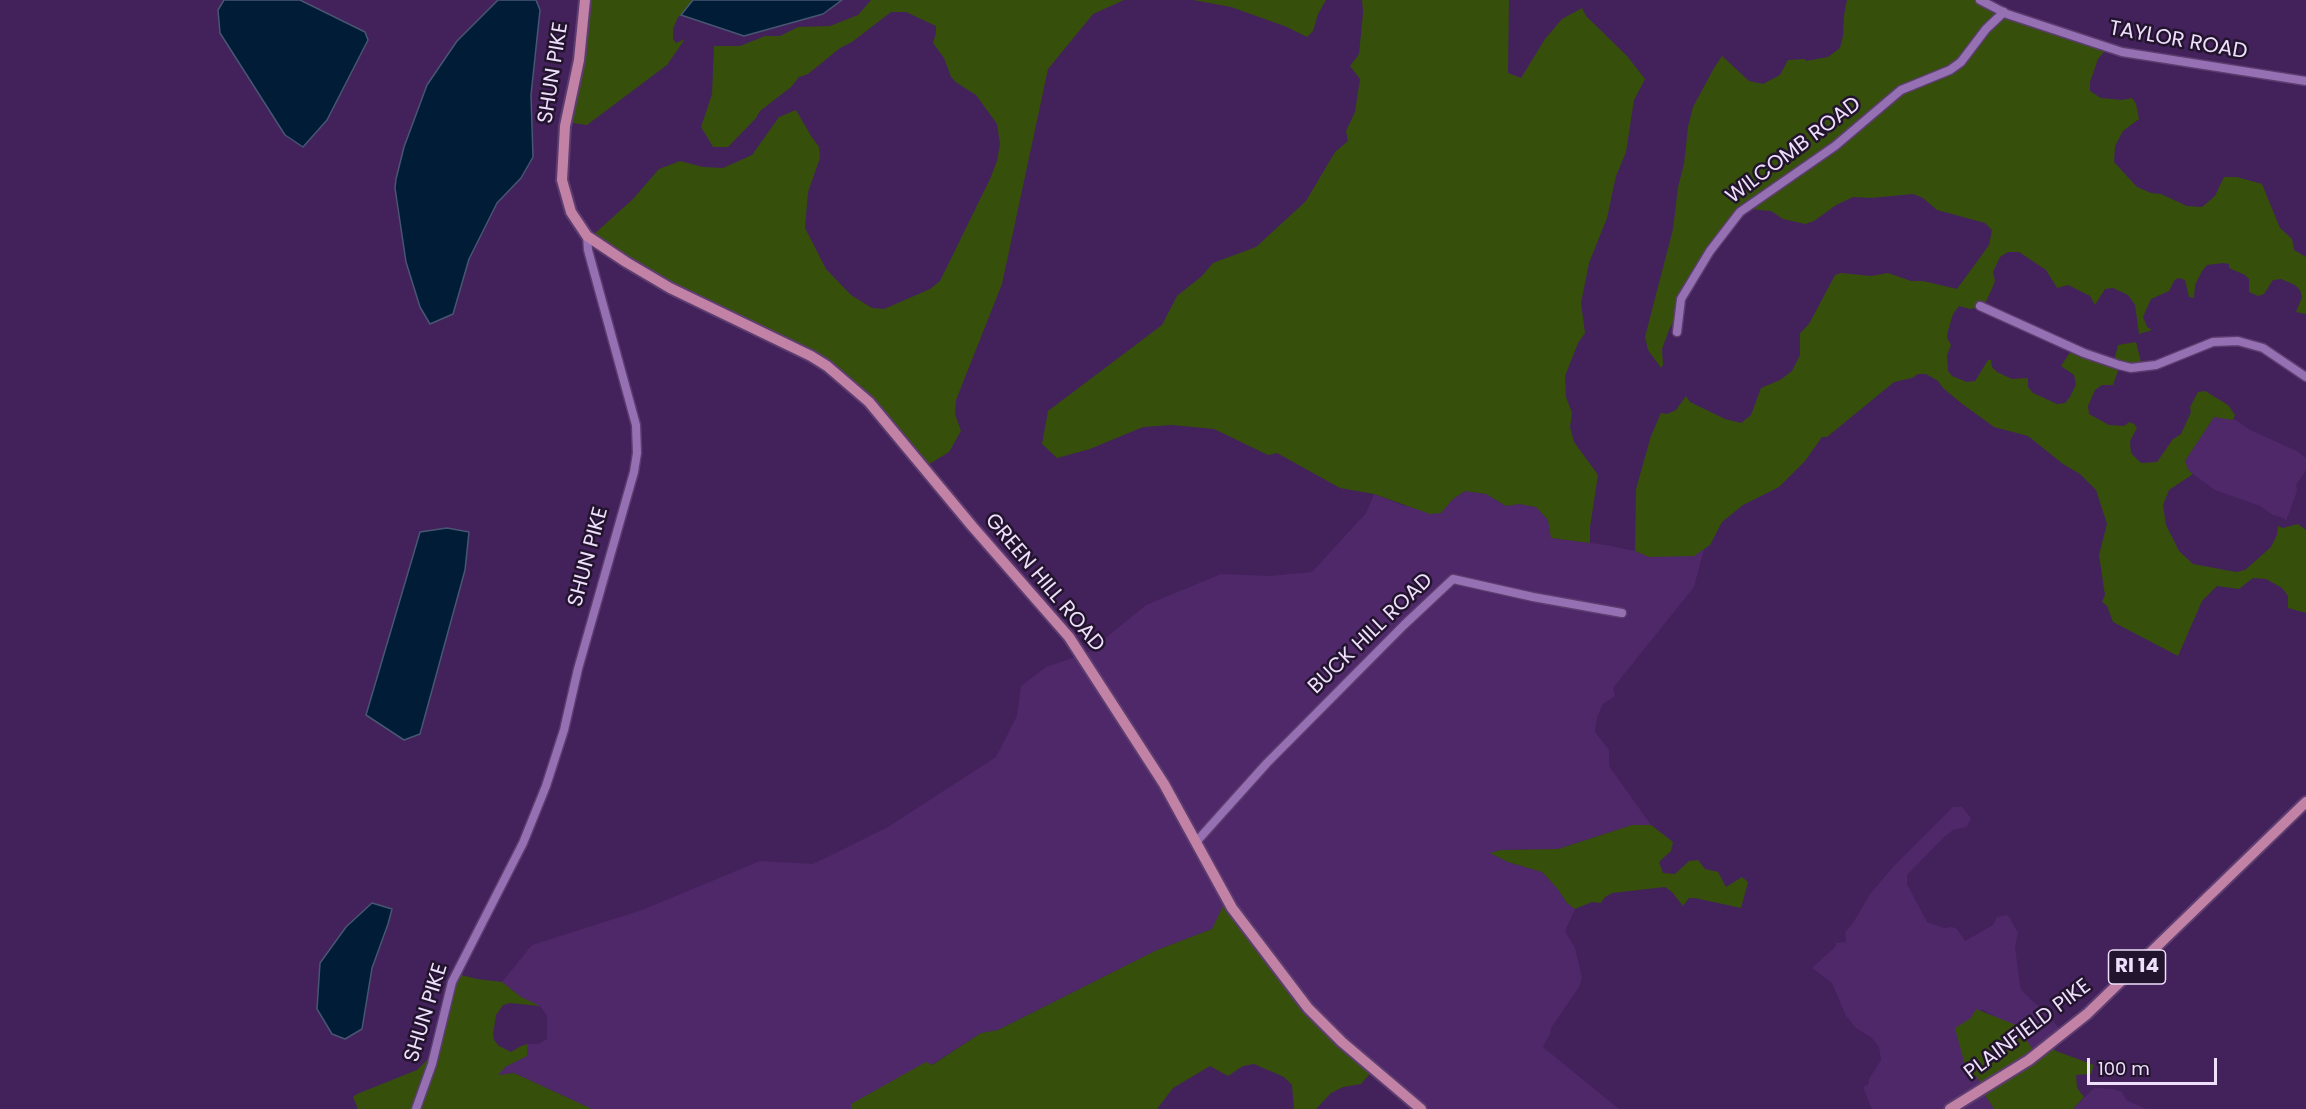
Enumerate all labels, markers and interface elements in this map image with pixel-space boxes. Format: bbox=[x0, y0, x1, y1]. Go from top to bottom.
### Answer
street label: TAYLOR ROAD bbox=[2107, 16, 2249, 66]
street label: SHUN PIKE bbox=[534, 21, 574, 125]
street label: WILCOMB ROAD bbox=[1722, 92, 1866, 210]
street label: SHUN PIKE bbox=[564, 504, 614, 610]
street label: GREEN HILL ROAD bbox=[979, 509, 1109, 657]
street label: BUCK HILL ROAD bbox=[1304, 568, 1438, 700]
road number: RI 14 bbox=[2108, 950, 2166, 984]
street label: SHUN PIKE bbox=[400, 961, 454, 1065]
street label: PLAINFIELD PIKE bbox=[1960, 974, 2096, 1086]
scale bar bbox=[2090, 1046, 2220, 1084]
text: 100 m bbox=[2098, 1056, 2150, 1081]

